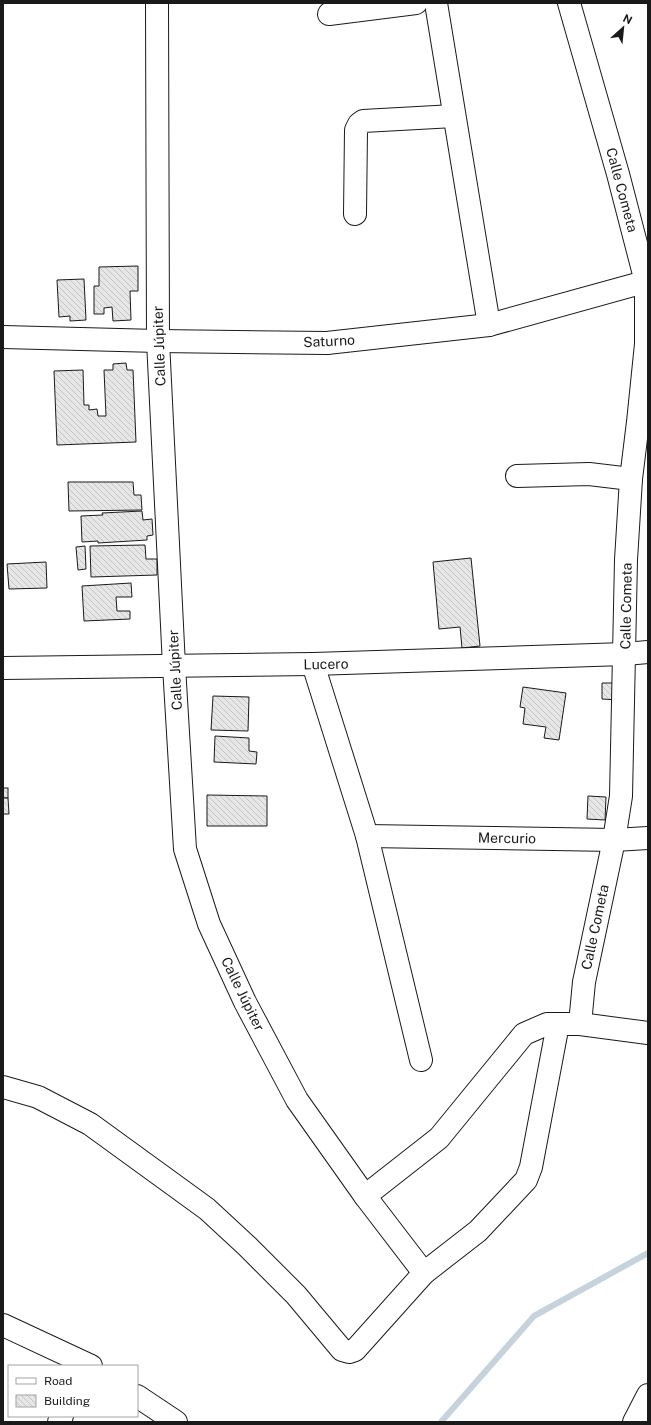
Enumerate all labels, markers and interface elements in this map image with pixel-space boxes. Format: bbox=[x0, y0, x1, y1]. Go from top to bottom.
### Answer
north arrow bbox=[603, 8, 643, 48]
text: N bbox=[621, 12, 634, 26]
street label: Calle Cometa bbox=[603, 146, 641, 234]
street label: Calle Júpiter bbox=[150, 305, 168, 387]
street label: Saturno bbox=[303, 332, 355, 350]
street label: Calle Cometa bbox=[617, 562, 635, 650]
street label: Calle Júpiter bbox=[165, 629, 185, 711]
street label: Lucero bbox=[303, 656, 349, 672]
street label: Mercurio bbox=[478, 829, 536, 847]
street label: Calle Cometa bbox=[578, 883, 612, 971]
street label: Calle Júpiter bbox=[218, 954, 268, 1034]
legend bbox=[8, 1365, 138, 1417]
text: Road bbox=[44, 1374, 72, 1388]
text: Building bbox=[44, 1394, 90, 1408]

